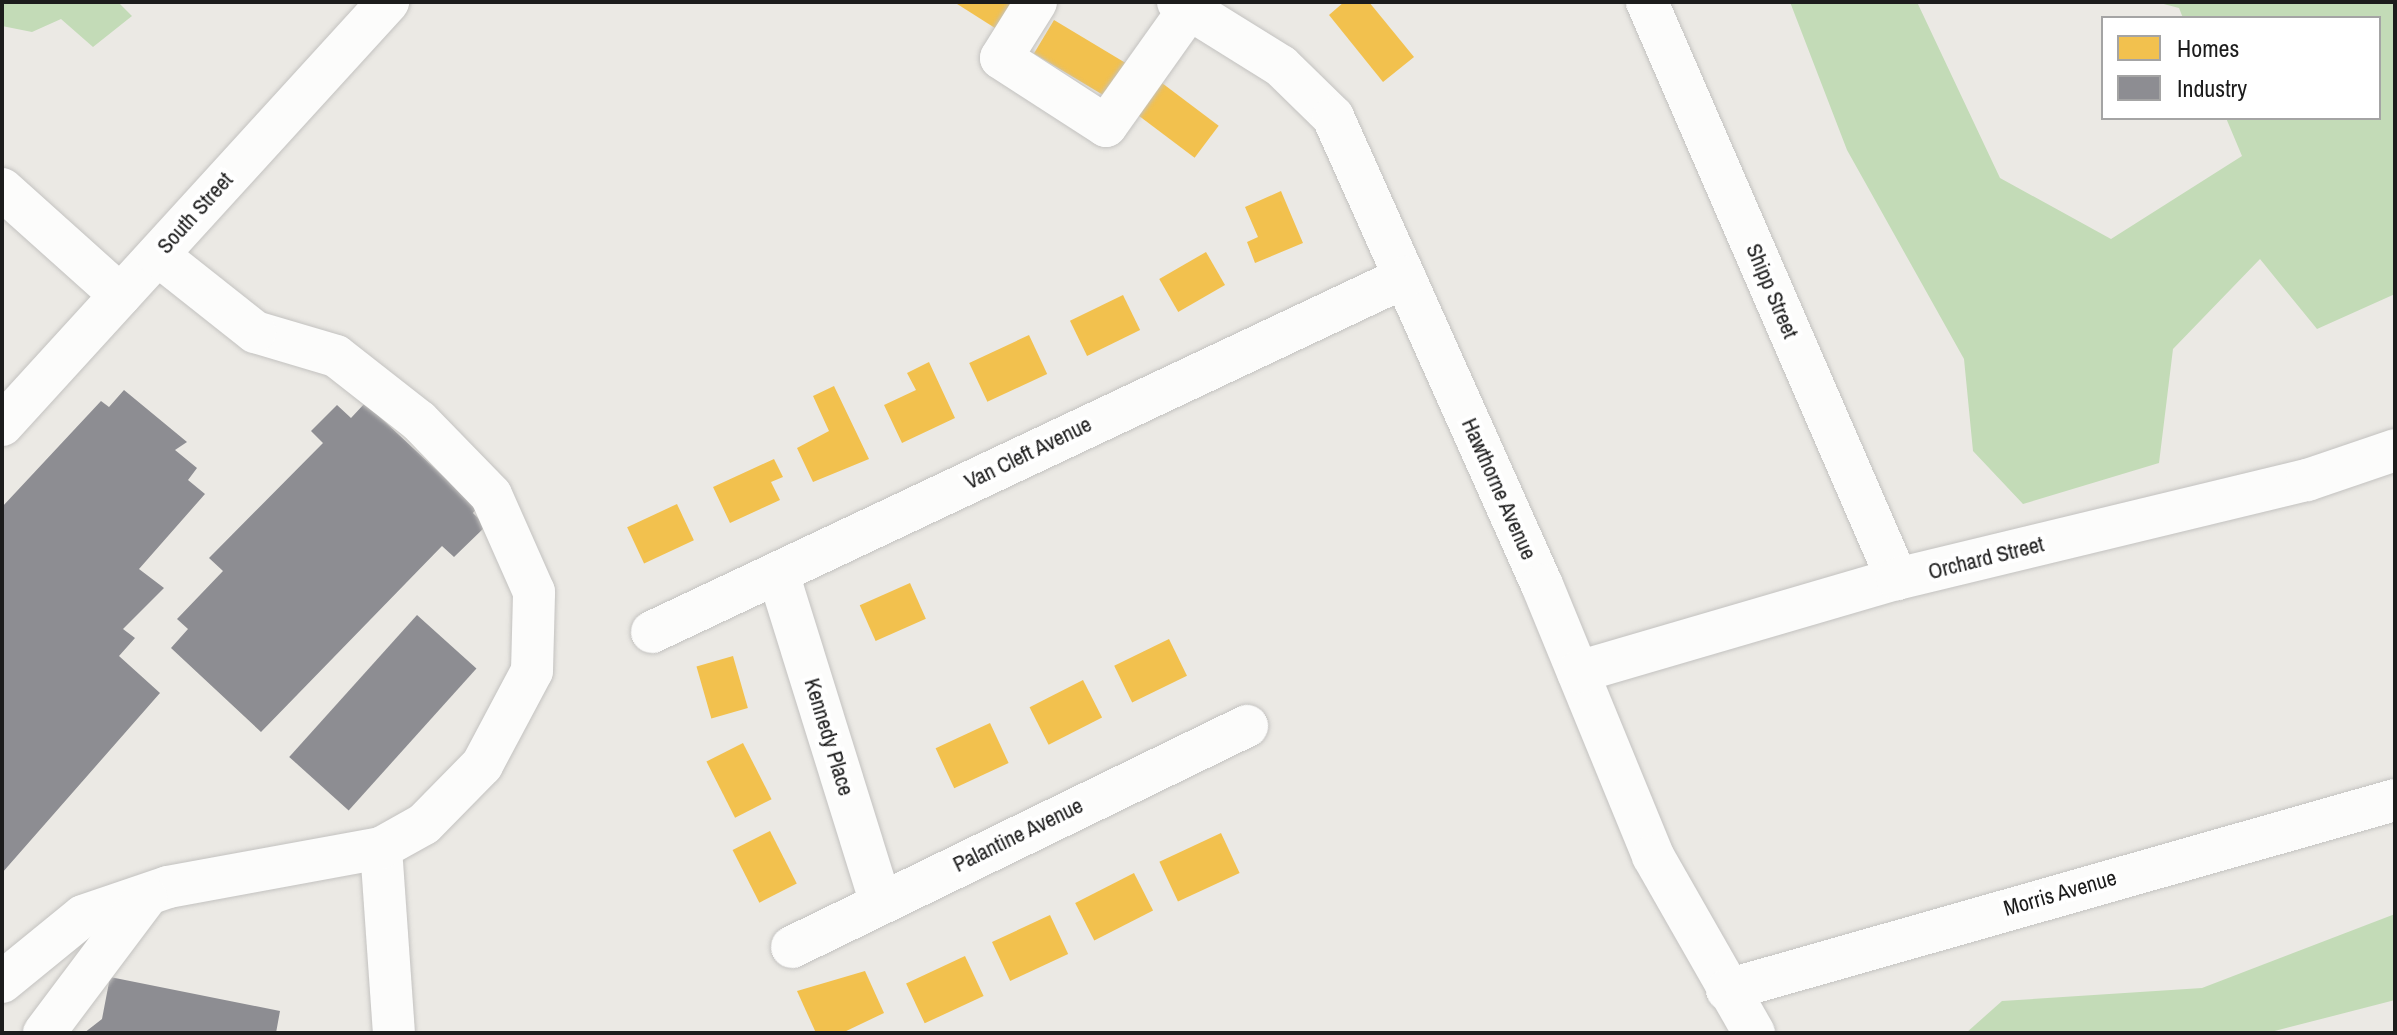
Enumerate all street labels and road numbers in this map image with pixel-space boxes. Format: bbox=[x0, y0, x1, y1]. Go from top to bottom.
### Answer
street label: South Street bbox=[152, 167, 238, 259]
street label: Shipp Street bbox=[1740, 240, 1804, 342]
street label: Van Cleft Avenue bbox=[960, 411, 1096, 495]
street label: Hawthorne Avenue bbox=[1456, 414, 1542, 564]
street label: Orchard Street bbox=[1925, 531, 2047, 585]
street label: Kennedy Place bbox=[799, 675, 859, 799]
street label: Palantine Avenue bbox=[948, 792, 1088, 878]
street label: Morris Avenue bbox=[2000, 864, 2120, 922]

